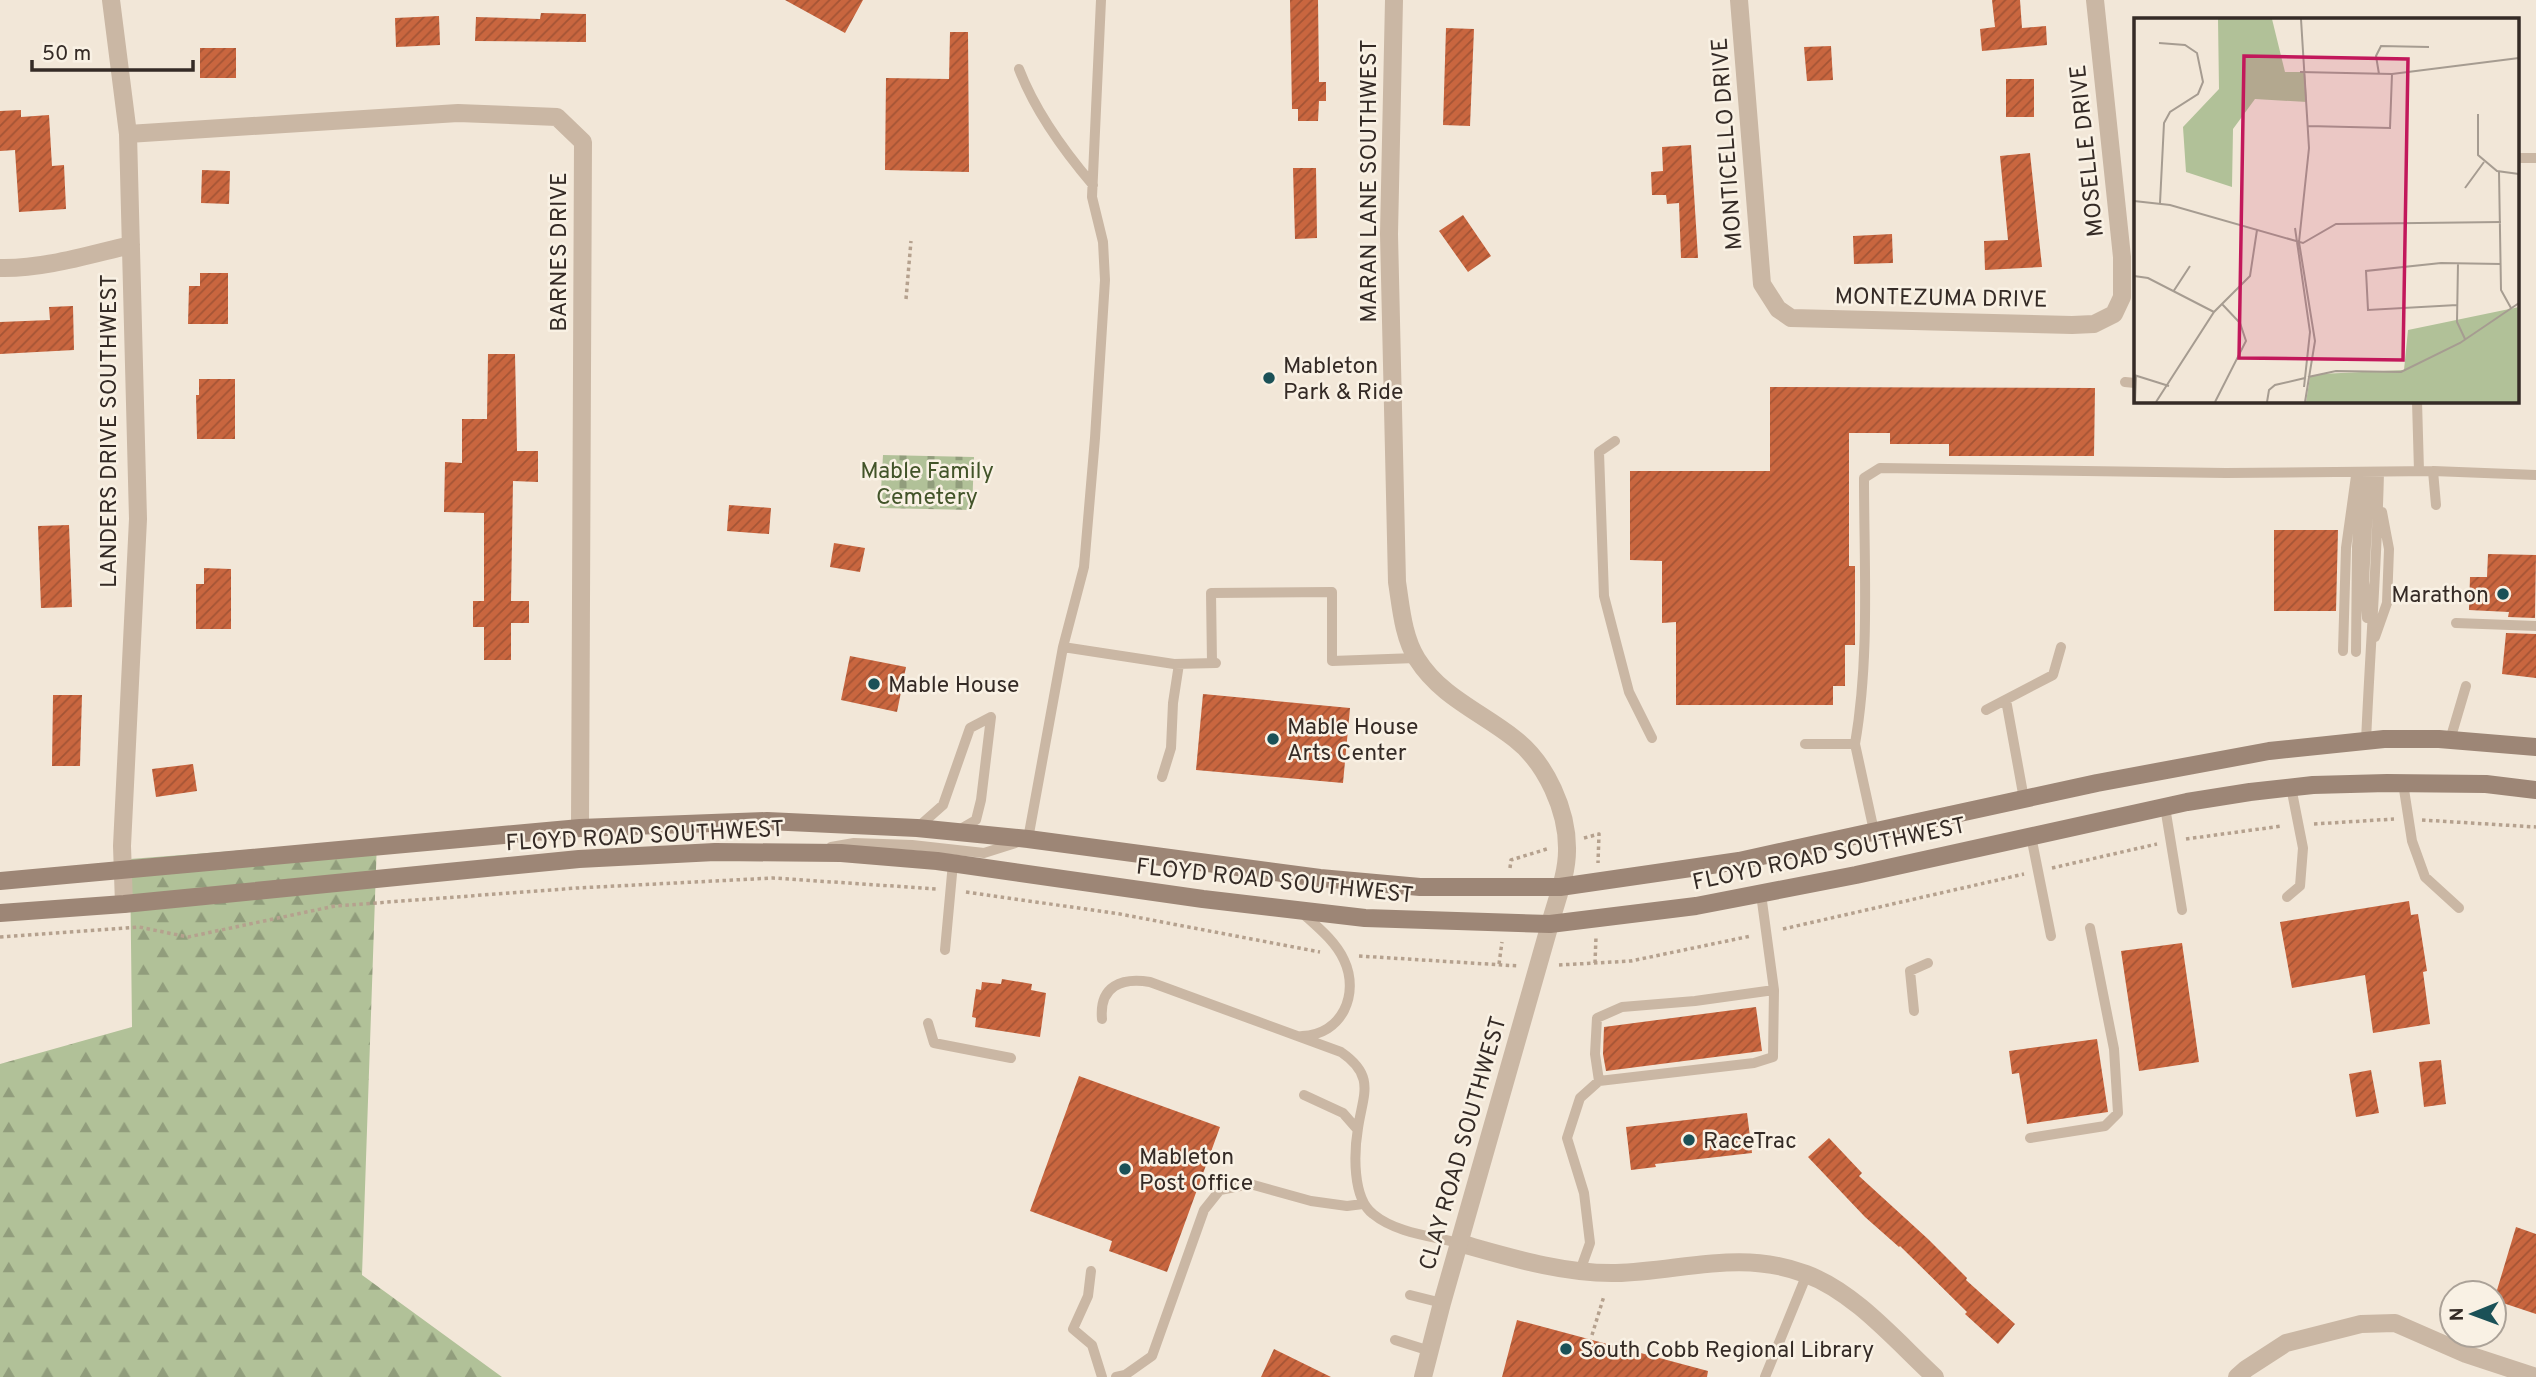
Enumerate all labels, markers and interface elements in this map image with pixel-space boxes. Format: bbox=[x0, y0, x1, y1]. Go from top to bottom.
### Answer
inset map bbox=[2134, 18, 2518, 402]
scale bar bbox=[32, 28, 192, 72]
street label: MONTICELLO DRIVE bbox=[1707, 37, 1750, 251]
street label: MARAN LANE SOUTHWEST bbox=[1356, 39, 1385, 323]
text: 50 m bbox=[42, 41, 91, 68]
street label: MOSELLE DRIVE bbox=[2065, 63, 2112, 238]
street label: BARNES DRIVE bbox=[546, 172, 575, 332]
street label: LANDERS DRIVE SOUTHWEST bbox=[96, 274, 125, 588]
street label: MONTEZUMA DRIVE bbox=[1834, 283, 2048, 316]
place label: Mableton Park & Ride bbox=[1283, 353, 1403, 408]
marker: Mableton Park & Ride bbox=[1261, 370, 1277, 386]
park label: Mable Family Cemetery bbox=[860, 458, 994, 513]
place label: Marathon bbox=[2391, 582, 2489, 611]
marker: Marathon bbox=[2495, 586, 2511, 602]
place label: Mable House bbox=[888, 672, 1020, 701]
marker: Mable House bbox=[866, 676, 882, 692]
place label: Mable House Arts Center bbox=[1287, 714, 1419, 769]
marker: Mable House Arts Center bbox=[1265, 731, 1281, 747]
street label: FLOYD ROAD SOUTHWEST bbox=[1690, 812, 1969, 899]
street label: FLOYD ROAD SOUTHWEST bbox=[505, 816, 785, 859]
street label: FLOYD ROAD SOUTHWEST bbox=[1134, 853, 1415, 911]
street label: CLAY ROAD SOUTHWEST bbox=[1414, 1013, 1515, 1274]
place label: RaceTrac bbox=[1703, 1128, 1797, 1157]
marker: RaceTrac bbox=[1681, 1132, 1697, 1148]
place label: Mableton Post Office bbox=[1139, 1144, 1253, 1199]
marker: Mableton Post Office bbox=[1117, 1161, 1133, 1177]
north arrow bbox=[2438, 1279, 2508, 1349]
text: N bbox=[2446, 1307, 2470, 1321]
place label: South Cobb Regional Library bbox=[1580, 1337, 1874, 1366]
marker: South Cobb Regional Library bbox=[1558, 1341, 1574, 1357]

